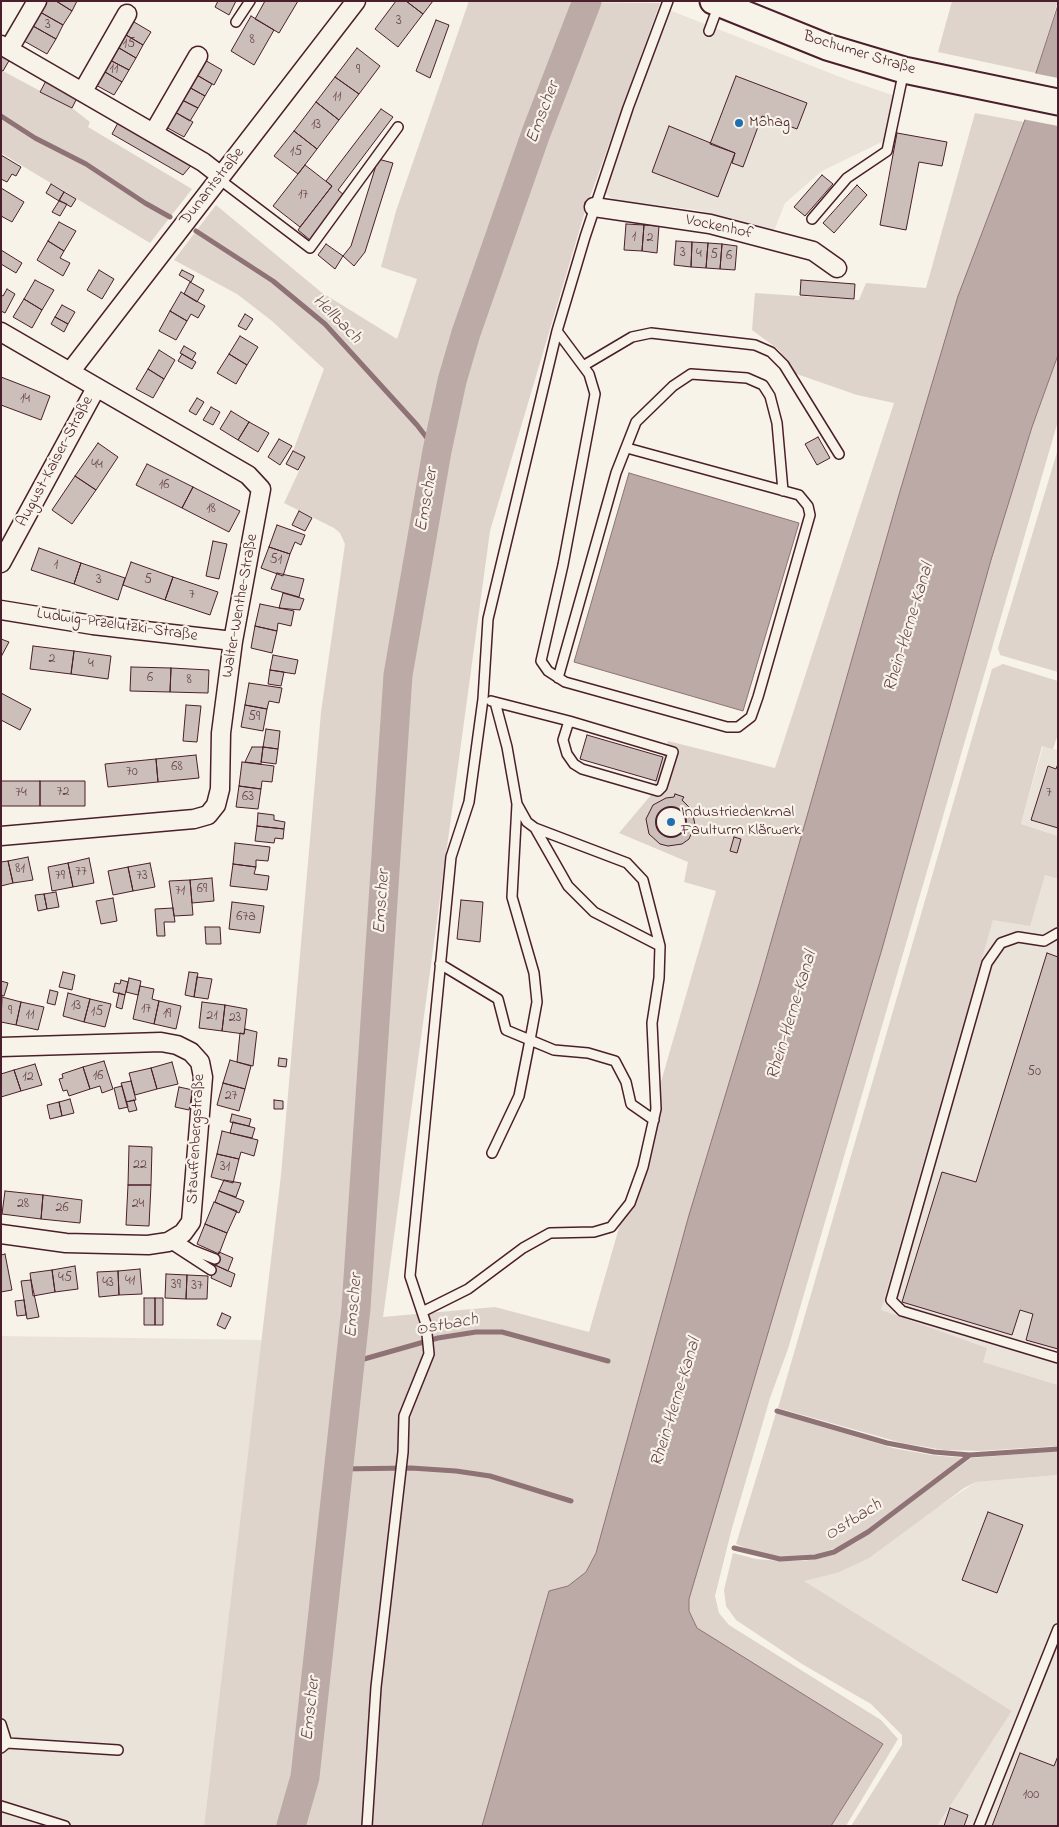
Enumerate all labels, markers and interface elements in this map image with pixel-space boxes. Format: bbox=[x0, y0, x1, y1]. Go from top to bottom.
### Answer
house number: 3 bbox=[396, 14, 402, 30]
house number: 3 bbox=[45, 18, 51, 34]
street label: Bochumer Straße bbox=[801, 28, 917, 80]
house number: 8 bbox=[249, 33, 255, 49]
house number: 15 bbox=[123, 37, 135, 53]
house number: 11 bbox=[110, 62, 118, 78]
house number: 9 bbox=[356, 63, 360, 79]
water label: Emscher bbox=[522, 79, 566, 147]
house number: 11 bbox=[333, 90, 341, 106]
place label: Mohag bbox=[749, 113, 790, 133]
marker: Mohag bbox=[733, 117, 745, 129]
house number: 13 bbox=[311, 118, 321, 134]
street label: Dunantstraße bbox=[177, 144, 249, 230]
house number: 15 bbox=[290, 145, 302, 161]
house number: 17 bbox=[298, 188, 308, 204]
street label: Vockenhof bbox=[684, 212, 754, 244]
house number: 1 bbox=[632, 230, 636, 246]
house number: 2 bbox=[647, 231, 653, 247]
house number: 3 bbox=[680, 246, 686, 262]
house number: 4 bbox=[696, 247, 702, 263]
house number: 5 bbox=[710, 248, 718, 264]
house number: 6 bbox=[726, 249, 732, 265]
water label: Hellbach bbox=[307, 291, 365, 349]
house number: 14 bbox=[20, 392, 30, 408]
street label: August-Kaiser-Straße bbox=[13, 393, 99, 531]
house number: 44 bbox=[91, 458, 103, 474]
water label: Emscher bbox=[412, 467, 444, 533]
house number: 16 bbox=[159, 478, 169, 494]
house number: 18 bbox=[206, 502, 216, 518]
street label: Walter-Wenthe-Straße bbox=[219, 533, 263, 679]
house number: 51 bbox=[270, 553, 282, 569]
house number: 1 bbox=[54, 558, 58, 574]
water label: Rhein-Herne-Kanal bbox=[880, 561, 940, 695]
house number: 3 bbox=[96, 573, 102, 589]
house number: 5 bbox=[144, 573, 152, 589]
house number: 7 bbox=[189, 588, 195, 604]
street label: Ludwig-Przelutzki-Straße bbox=[35, 605, 199, 647]
house number: 2 bbox=[49, 652, 55, 668]
house number: 4 bbox=[88, 657, 94, 673]
house number: 6 bbox=[147, 671, 153, 687]
house number: 8 bbox=[186, 673, 192, 689]
house number: 59 bbox=[248, 710, 260, 726]
house number: 68 bbox=[171, 760, 183, 776]
house number: 70 bbox=[126, 765, 138, 781]
house number: 72 bbox=[57, 785, 69, 801]
house number: 74 bbox=[15, 786, 27, 802]
house number: 7 bbox=[1046, 786, 1052, 802]
house number: 63 bbox=[242, 790, 254, 806]
place label: Industriedenkmal Faulturm Klärwerk bbox=[681, 803, 801, 841]
marker: Industriedenkmal Faulturm Klärwerk bbox=[665, 816, 677, 828]
house number: 81 bbox=[15, 862, 25, 878]
house number: 77 bbox=[75, 865, 87, 881]
house number: 79 bbox=[55, 869, 65, 885]
house number: 73 bbox=[136, 869, 148, 885]
water label: Emscher bbox=[370, 869, 396, 935]
house number: 69 bbox=[197, 882, 207, 898]
house number: 71 bbox=[175, 884, 185, 900]
house number: 67a bbox=[236, 910, 256, 926]
water label: Rhein-Herne-Kanal bbox=[763, 949, 823, 1083]
house number: 13 bbox=[71, 999, 81, 1015]
house number: 17 bbox=[141, 1002, 151, 1018]
house number: 9 bbox=[8, 1004, 12, 1020]
house number: 15 bbox=[91, 1005, 103, 1021]
house number: 19 bbox=[163, 1007, 171, 1023]
house number: 11 bbox=[26, 1008, 34, 1024]
house number: 21 bbox=[206, 1009, 218, 1025]
house number: 23 bbox=[229, 1011, 241, 1027]
house number: 50 bbox=[1027, 1065, 1041, 1081]
house number: 16 bbox=[93, 1069, 103, 1085]
house number: 12 bbox=[22, 1070, 34, 1086]
street label: Stauffenbergstraße bbox=[184, 1073, 210, 1205]
house number: 27 bbox=[225, 1089, 237, 1105]
house number: 22 bbox=[133, 1158, 147, 1174]
house number: 31 bbox=[220, 1160, 230, 1176]
house number: 28 bbox=[17, 1197, 29, 1213]
house number: 24 bbox=[132, 1197, 144, 1213]
house number: 26 bbox=[55, 1201, 69, 1217]
house number: 45 bbox=[58, 1271, 72, 1287]
water label: Emscher bbox=[341, 1273, 369, 1339]
house number: 41 bbox=[125, 1274, 135, 1290]
house number: 43 bbox=[102, 1276, 114, 1292]
house number: 39 bbox=[171, 1278, 181, 1294]
house number: 37 bbox=[191, 1279, 203, 1295]
water label: Ostbach bbox=[414, 1310, 480, 1342]
water label: Rhein-Herne-Kanal bbox=[647, 1336, 707, 1470]
water label: Ostbach bbox=[822, 1495, 886, 1547]
water label: Emscher bbox=[298, 1676, 326, 1742]
house number: 100 bbox=[1023, 1788, 1039, 1804]

